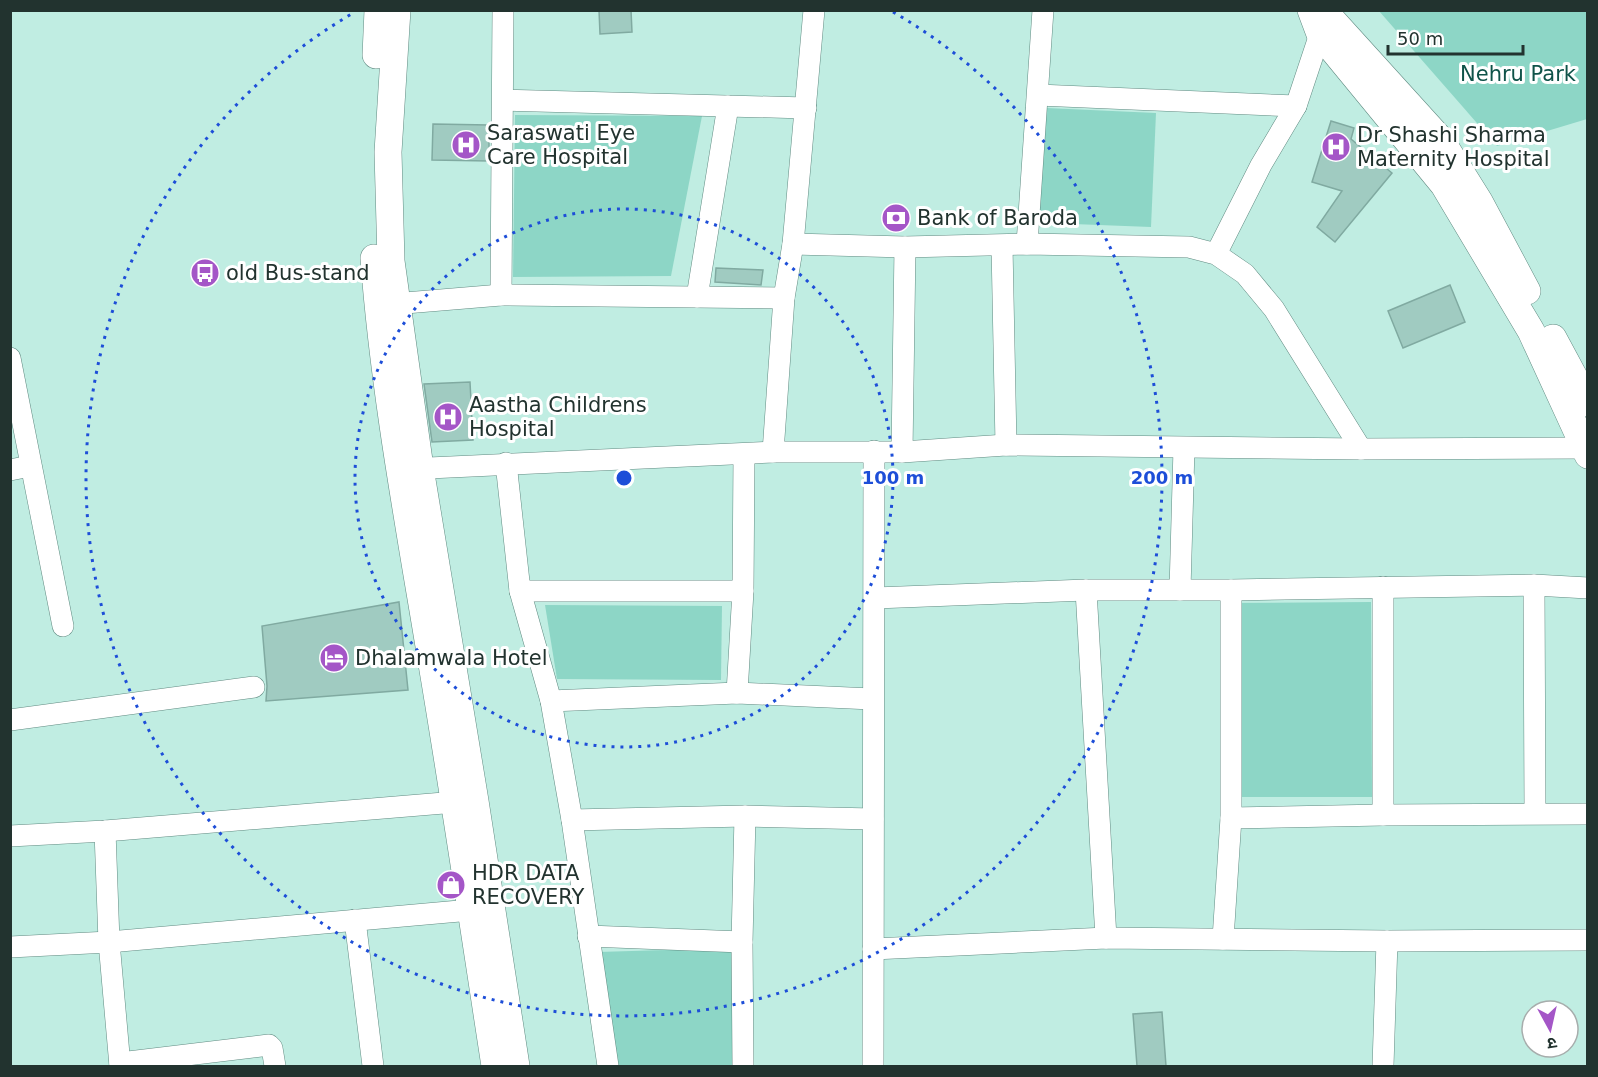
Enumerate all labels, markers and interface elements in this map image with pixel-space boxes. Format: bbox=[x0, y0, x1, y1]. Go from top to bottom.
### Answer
scale bar bbox=[1388, 18, 1523, 56]
text: 50 m bbox=[1397, 28, 1443, 49]
park label: Nehru Park bbox=[1460, 62, 1577, 86]
place label: Saraswati Eye Care Hospital bbox=[487, 121, 635, 169]
place label: Dr Shashi Sharma Maternity Hospital bbox=[1357, 123, 1550, 171]
hospital icon: Saraswati Eye Care Hospital bbox=[450, 129, 482, 161]
hospital icon: Dr Shashi Sharma Maternity Hospital bbox=[1320, 131, 1352, 163]
bank icon: Bank of Baroda bbox=[880, 202, 912, 234]
place label: Bank of Baroda bbox=[917, 206, 1078, 230]
bus stop icon: old Bus-stand bbox=[189, 257, 221, 289]
place label: old Bus-stand bbox=[226, 261, 370, 285]
place label: Aastha Childrens Hospital bbox=[469, 393, 647, 441]
hospital icon: Aastha Childrens Hospital bbox=[432, 401, 464, 433]
text: 100 m bbox=[862, 467, 924, 488]
text: 200 m bbox=[1131, 467, 1193, 488]
centre of rings bbox=[614, 468, 634, 488]
hotel icon: Dhalamwala Hotel bbox=[318, 642, 350, 674]
place label: Dhalamwala Hotel bbox=[355, 646, 548, 670]
place label: HDR DATA RECOVERY bbox=[472, 861, 585, 909]
shop icon: HDR DATA RECOVERY bbox=[435, 869, 467, 901]
north arrow bbox=[1520, 999, 1580, 1059]
text: उ bbox=[1545, 1033, 1558, 1054]

